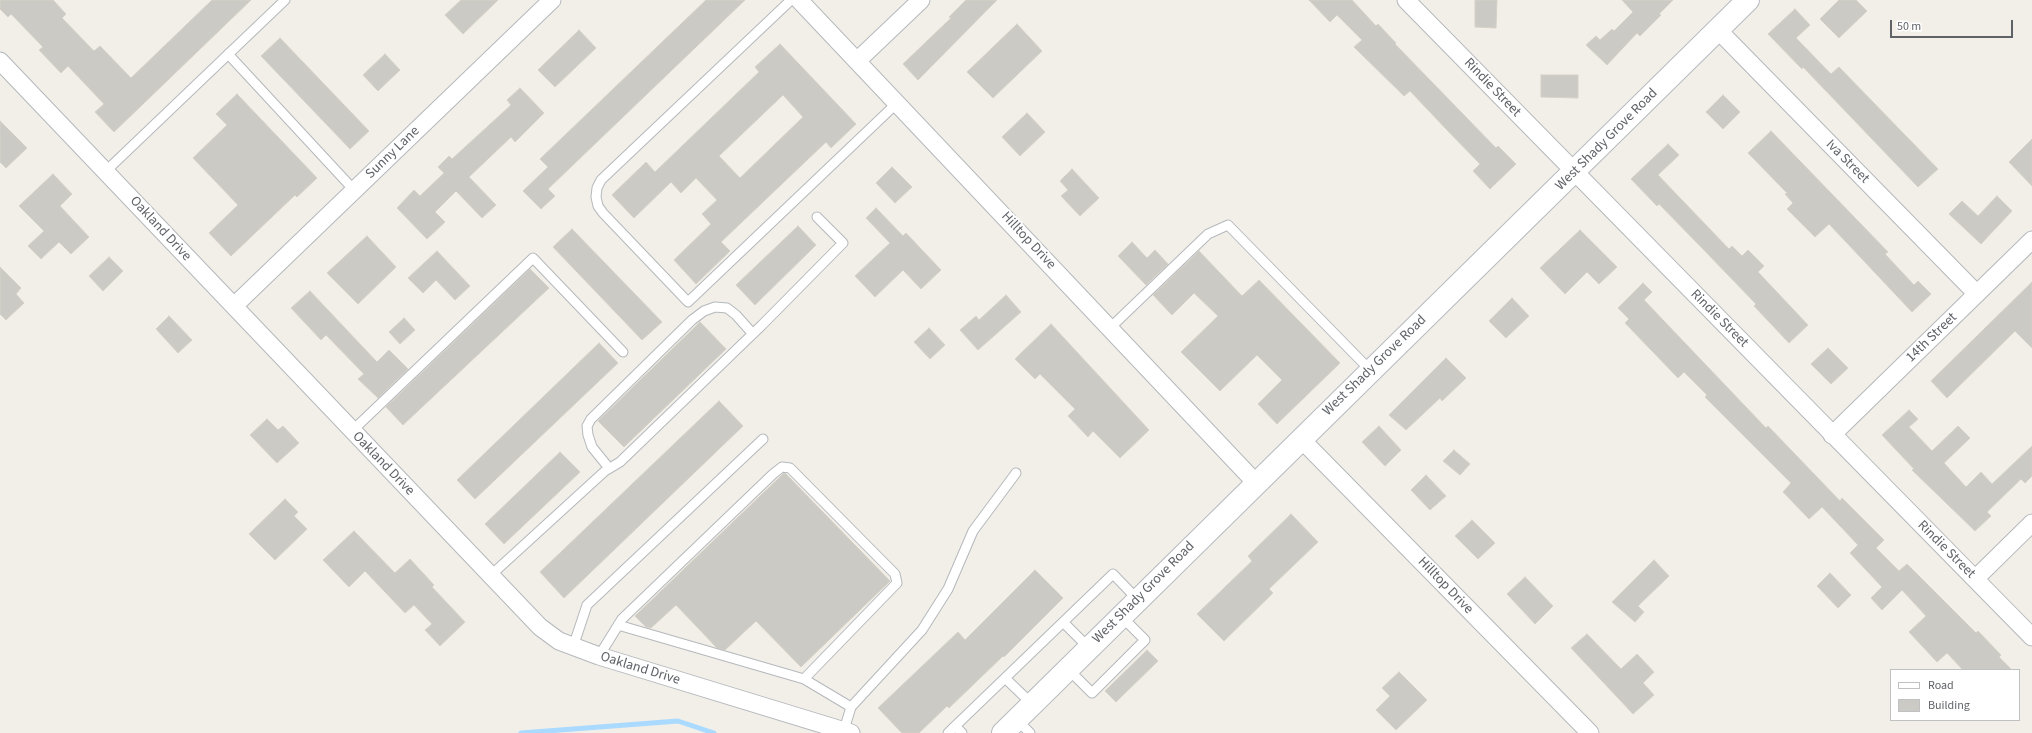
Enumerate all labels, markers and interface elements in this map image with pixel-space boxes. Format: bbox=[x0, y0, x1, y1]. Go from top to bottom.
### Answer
scale bar bbox=[1892, 12, 2015, 38]
text: 50 m bbox=[1897, 18, 1921, 35]
street label: Rindie Street bbox=[1460, 55, 1524, 121]
street label: West Shady Grove Road bbox=[1552, 85, 1662, 195]
street label: Sunny Lane bbox=[363, 123, 423, 183]
street label: Iva Street bbox=[1822, 137, 1872, 187]
street label: Oakland Drive bbox=[126, 193, 194, 265]
street label: Hilltop Drive bbox=[997, 209, 1059, 273]
street label: Rindie Street bbox=[1687, 287, 1751, 351]
street label: 14th Street bbox=[1903, 310, 1961, 366]
street label: West Shady Grove Road bbox=[1320, 312, 1430, 420]
street label: Oakland Drive bbox=[348, 428, 418, 500]
street label: Rindie Street bbox=[1914, 518, 1978, 582]
street label: West Shady Grove Road bbox=[1089, 538, 1199, 648]
street label: Hilltop Drive bbox=[1414, 554, 1476, 618]
street label: Oakland Drive bbox=[598, 649, 682, 689]
legend bbox=[1890, 669, 2020, 721]
text: Road bbox=[1928, 677, 1954, 694]
text: Building bbox=[1928, 697, 1970, 714]

